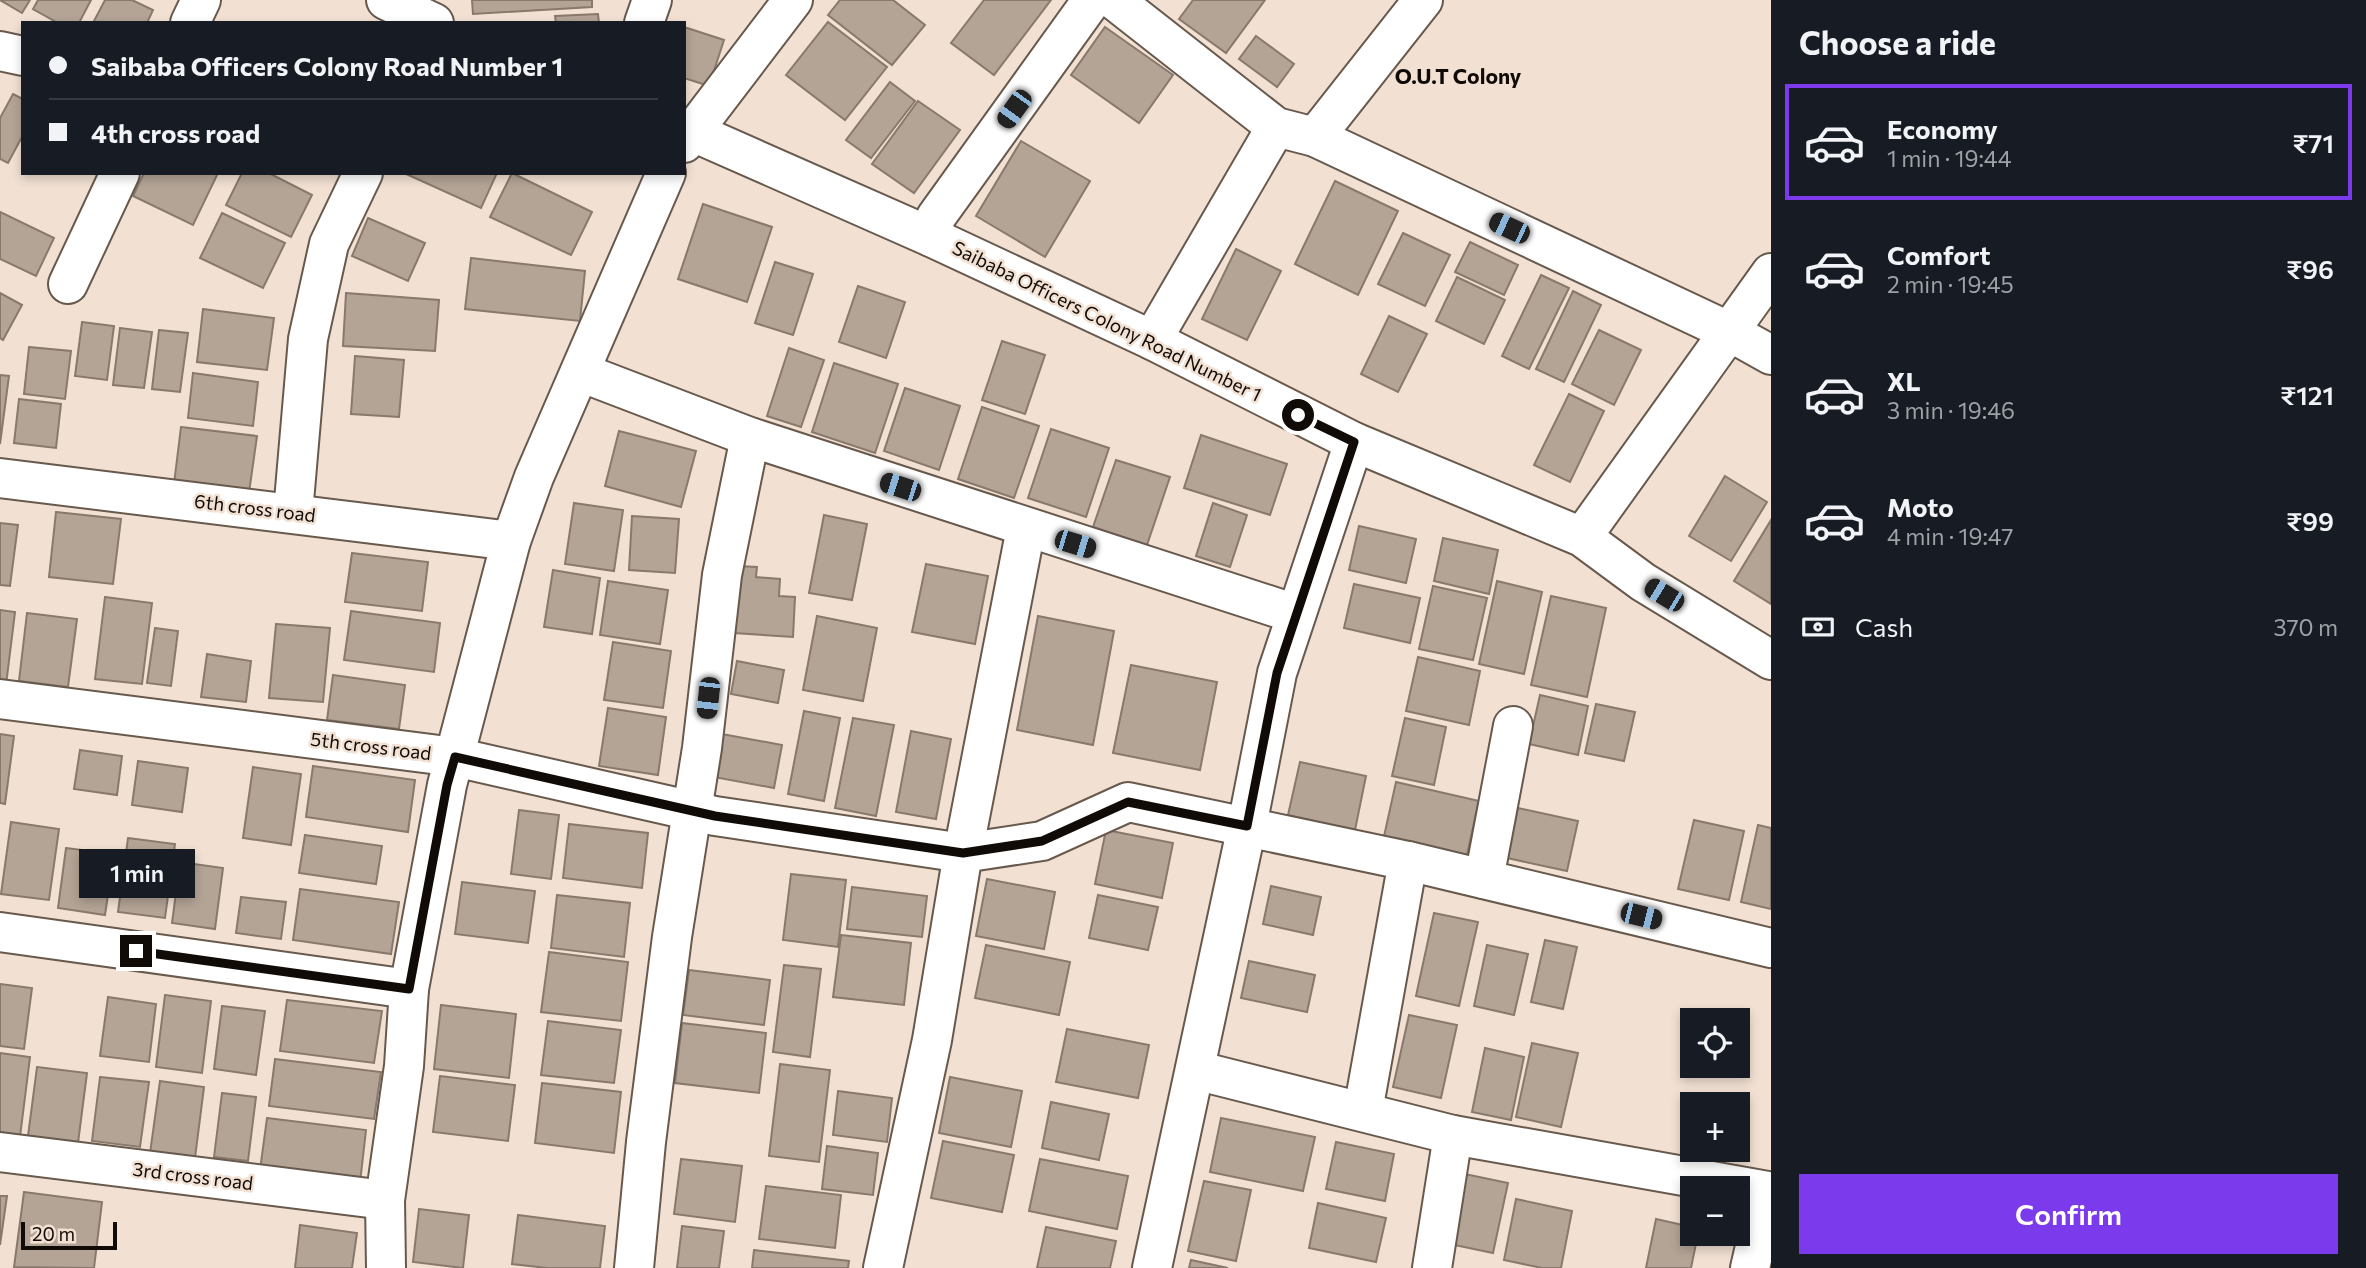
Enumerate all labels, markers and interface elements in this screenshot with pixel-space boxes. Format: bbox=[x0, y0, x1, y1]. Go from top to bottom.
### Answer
text: Choose a ride bbox=[1799, 22, 1996, 62]
text: Saibaba Officers Colony Road Number 1 bbox=[91, 50, 563, 81]
district label: O.U.T Colony bbox=[1395, 63, 1522, 88]
car bbox=[994, 86, 1035, 132]
icon: car bbox=[1803, 111, 1866, 174]
text: Economy bbox=[1887, 113, 1998, 144]
text: 4th cross road bbox=[91, 117, 260, 148]
text: ₹71 bbox=[2292, 127, 2334, 158]
text: 1 min · 19:44 bbox=[1887, 144, 2011, 172]
car bbox=[1486, 210, 1533, 246]
street label: Saibaba Officers Colony Road Number 1 bbox=[949, 236, 1265, 406]
icon: car bbox=[1803, 237, 1866, 300]
text: Comfort bbox=[1887, 239, 1990, 270]
text: ₹96 bbox=[2286, 253, 2334, 284]
text: 2 min · 19:45 bbox=[1887, 270, 2014, 298]
icon: car bbox=[1803, 363, 1866, 426]
text: XL bbox=[1887, 365, 1921, 396]
text: ₹121 bbox=[2280, 379, 2334, 410]
text: 3 min · 19:46 bbox=[1887, 396, 2015, 424]
route start bbox=[1282, 399, 1314, 431]
car bbox=[877, 471, 924, 503]
street label: 6th cross road bbox=[193, 489, 317, 526]
icon: car bbox=[1803, 489, 1866, 552]
text: Moto bbox=[1887, 491, 1954, 522]
text: ₹99 bbox=[2286, 505, 2334, 536]
text: 4 min · 19:47 bbox=[1887, 522, 2013, 550]
car bbox=[1052, 528, 1099, 560]
car bbox=[1641, 575, 1688, 615]
icon: cash bbox=[1799, 608, 1837, 646]
text: Cash bbox=[1855, 611, 1913, 642]
text: 370 m bbox=[2273, 613, 2338, 641]
car bbox=[696, 676, 721, 720]
street label: 5th cross road bbox=[309, 727, 433, 764]
callout: 1 min bbox=[78, 850, 194, 898]
text: 1 min bbox=[110, 859, 164, 887]
car bbox=[1619, 901, 1664, 931]
route end bbox=[120, 935, 152, 967]
map controls bbox=[1680, 1008, 1750, 1246]
button: locate bbox=[1680, 1008, 1750, 1078]
button: + bbox=[1680, 1092, 1750, 1162]
street label: 3rd cross road bbox=[132, 1157, 254, 1194]
button: Confirm bbox=[1799, 1174, 2338, 1254]
button: − bbox=[1680, 1176, 1750, 1246]
scale bar bbox=[21, 1219, 117, 1251]
text: 20 m bbox=[32, 1222, 75, 1245]

